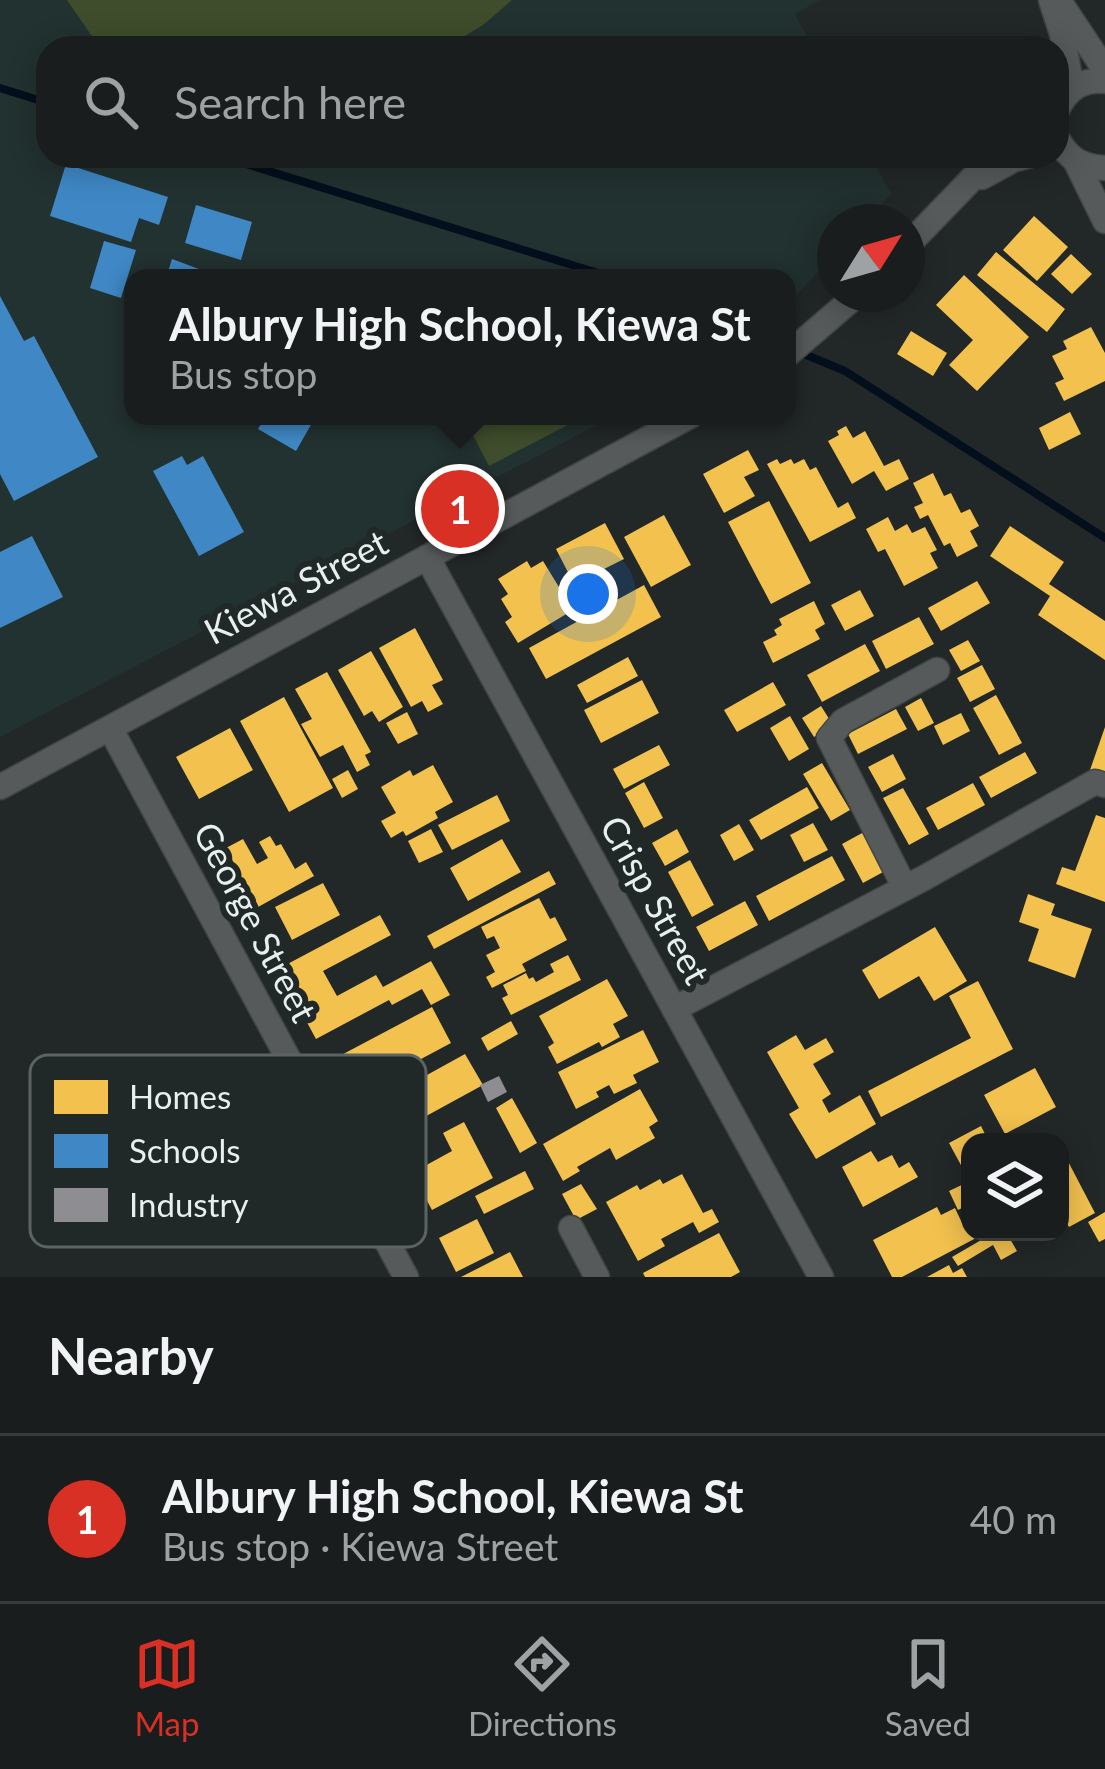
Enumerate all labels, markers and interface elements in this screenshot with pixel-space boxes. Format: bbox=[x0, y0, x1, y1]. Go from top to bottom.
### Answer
search box bbox=[36, 36, 1069, 168]
icon: search bbox=[78, 69, 144, 135]
text: Search here bbox=[174, 75, 406, 129]
north arrow bbox=[817, 204, 925, 312]
popup bbox=[124, 269, 796, 425]
text: Albury High School, Kiewa St bbox=[169, 297, 751, 351]
text: Bus stop bbox=[169, 351, 317, 397]
pin: 1 bbox=[421, 464, 499, 554]
street label: Kiewa Street bbox=[196, 519, 395, 653]
your location bbox=[558, 564, 618, 624]
street label: Crisp Street bbox=[592, 808, 720, 991]
street label: George Street bbox=[185, 814, 327, 1029]
legend bbox=[30, 1055, 426, 1247]
text: Homes bbox=[129, 1076, 231, 1116]
text: Schools bbox=[129, 1130, 240, 1170]
map controls bbox=[961, 1133, 1069, 1241]
button: layers bbox=[961, 1133, 1069, 1241]
text: Industry bbox=[129, 1184, 248, 1224]
text: Nearby bbox=[48, 1325, 214, 1386]
text: Albury High School, Kiewa St bbox=[162, 1469, 744, 1523]
text: 1 bbox=[76, 1496, 98, 1542]
text: 40 m bbox=[970, 1496, 1057, 1542]
text: Bus stop · Kiewa Street bbox=[162, 1523, 558, 1569]
tab: Map bbox=[134, 1631, 200, 1743]
tab: Directions bbox=[468, 1631, 617, 1743]
tab: Saved bbox=[885, 1631, 971, 1743]

